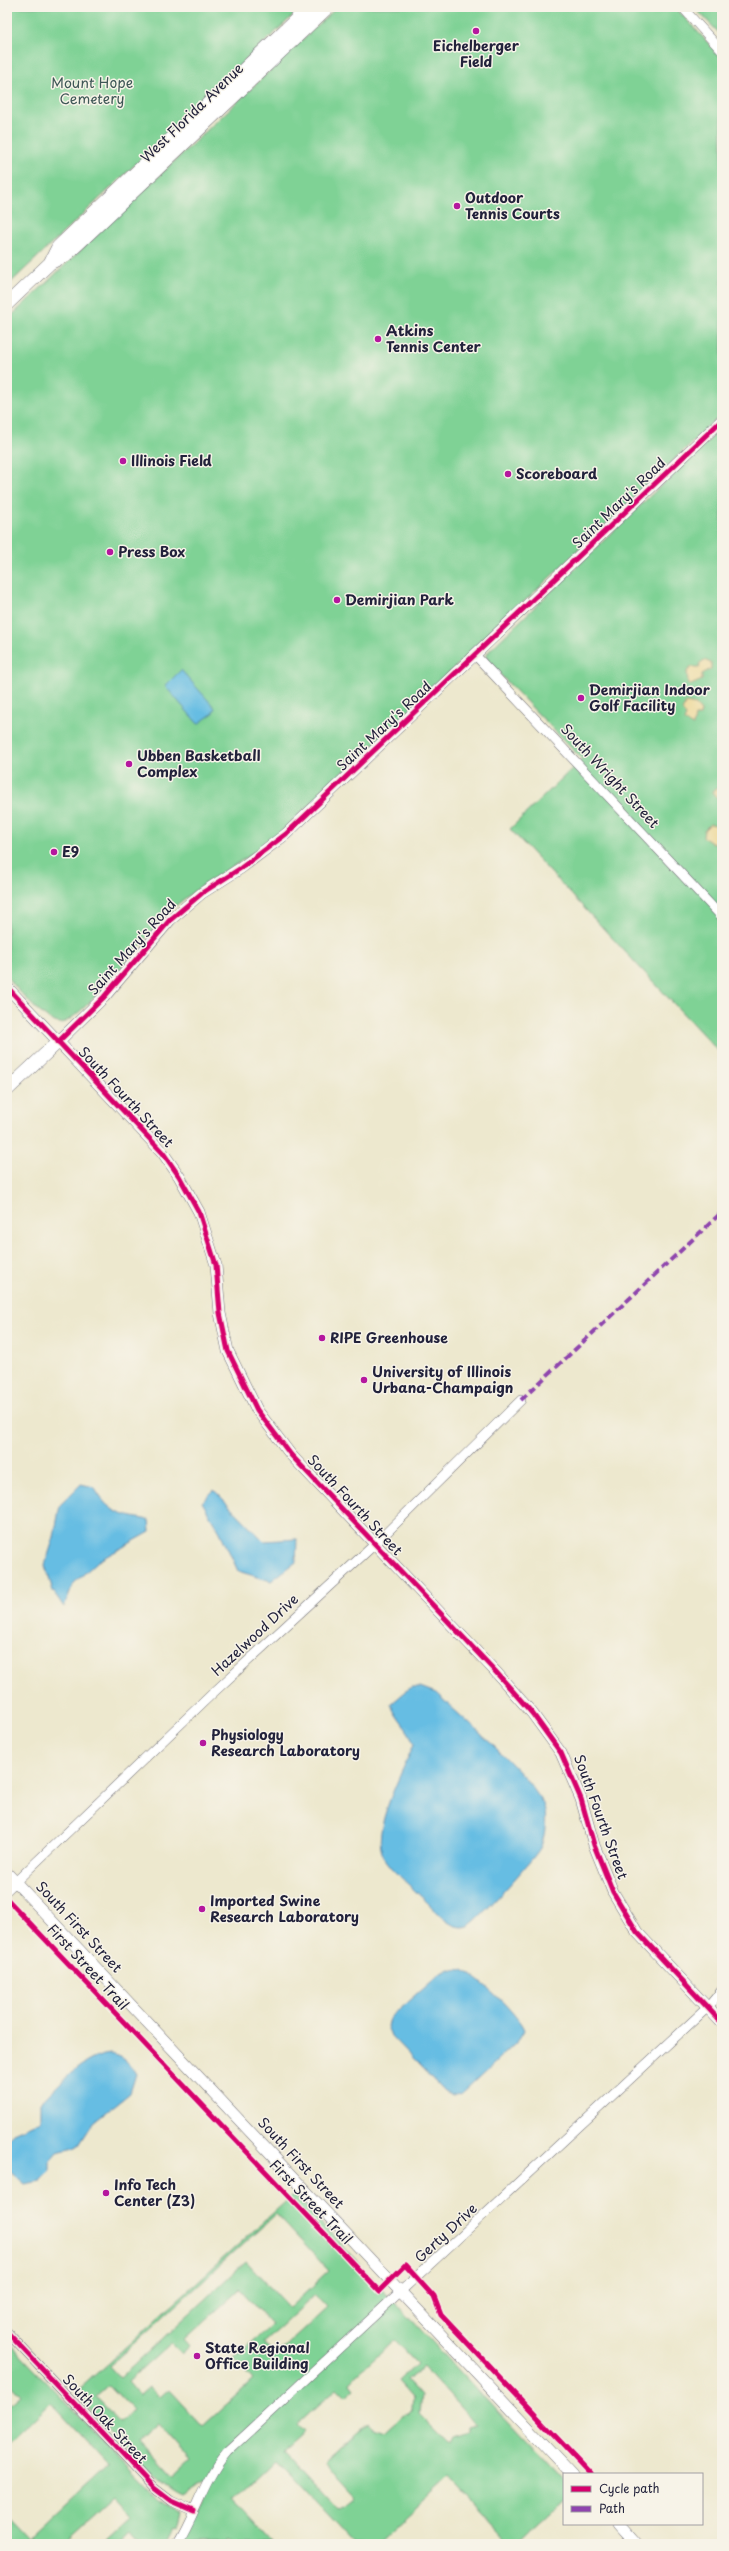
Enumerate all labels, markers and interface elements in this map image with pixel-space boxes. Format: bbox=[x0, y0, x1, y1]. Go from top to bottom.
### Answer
marker: Eichelberger Field bbox=[471, 26, 481, 36]
place label: Eichelberger Field bbox=[433, 35, 520, 72]
street label: West Florida Avenue bbox=[136, 58, 248, 167]
park label: Mount Hope Cemetery bbox=[51, 72, 133, 109]
place label: Outdoor Tennis Courts bbox=[465, 187, 560, 224]
marker: Outdoor Tennis Courts bbox=[452, 201, 462, 211]
place label: Atkins Tennis Center bbox=[386, 320, 481, 357]
marker: Atkins Tennis Center bbox=[373, 334, 383, 344]
place label: Illinois Field bbox=[131, 450, 212, 471]
street label: Saint Mary's Road bbox=[567, 452, 670, 553]
marker: Illinois Field bbox=[118, 456, 128, 466]
place label: Scoreboard bbox=[516, 463, 598, 484]
marker: Scoreboard bbox=[503, 469, 513, 479]
place label: Press Box bbox=[118, 541, 186, 562]
marker: Press Box bbox=[105, 547, 115, 557]
place label: Demirjian Park bbox=[345, 589, 454, 610]
marker: Demirjian Park bbox=[332, 595, 342, 605]
street label: Saint Mary's Road bbox=[331, 676, 436, 775]
place label: Demirjian Indoor Golf Facility bbox=[589, 679, 711, 716]
marker: Demirjian Indoor Golf Facility bbox=[576, 693, 586, 703]
street label: South Wright Street bbox=[556, 719, 665, 833]
place label: Ubben Basketball Complex bbox=[137, 745, 260, 782]
marker: Ubben Basketball Complex bbox=[124, 759, 134, 769]
place label: E9 bbox=[62, 841, 79, 862]
marker: E9 bbox=[49, 847, 59, 857]
street label: Saint Mary's Road bbox=[83, 894, 181, 999]
street label: South Fourth Street bbox=[74, 1042, 179, 1152]
place label: RIPE Greenhouse bbox=[330, 1327, 448, 1348]
marker: RIPE Greenhouse bbox=[317, 1333, 327, 1343]
place label: University of Illinois Urbana-Champaign bbox=[372, 1361, 514, 1398]
marker: University of Illinois Urbana-Champaign bbox=[359, 1375, 369, 1385]
street label: South Fourth Street bbox=[303, 1450, 408, 1560]
street label: Hazelwood Drive bbox=[206, 1589, 303, 1681]
place label: Physiology Research Laboratory bbox=[211, 1724, 360, 1761]
marker: Physiology Research Laboratory bbox=[198, 1738, 208, 1748]
street label: South Fourth Street bbox=[569, 1752, 634, 1882]
street label: South First Street bbox=[31, 1876, 127, 1977]
place label: Imported Swine Research Laboratory bbox=[210, 1890, 359, 1927]
marker: Imported Swine Research Laboratory bbox=[197, 1904, 207, 1914]
street label: First Street Trail bbox=[43, 1919, 134, 2015]
street label: South First Street bbox=[253, 2112, 349, 2213]
street label: First Street Trail bbox=[265, 2154, 358, 2249]
place label: Info Tech Center (Z3) bbox=[114, 2174, 195, 2211]
marker: Info Tech Center (Z3) bbox=[101, 2188, 111, 2198]
street label: Gerty Drive bbox=[410, 2198, 482, 2267]
place label: State Regional Office Building bbox=[205, 2337, 310, 2374]
marker: State Regional Office Building bbox=[192, 2351, 202, 2361]
street label: South Oak Street bbox=[58, 2369, 153, 2468]
legend bbox=[563, 2473, 703, 2525]
text: Cycle path bbox=[599, 2479, 660, 2497]
text: Path bbox=[599, 2499, 625, 2517]

